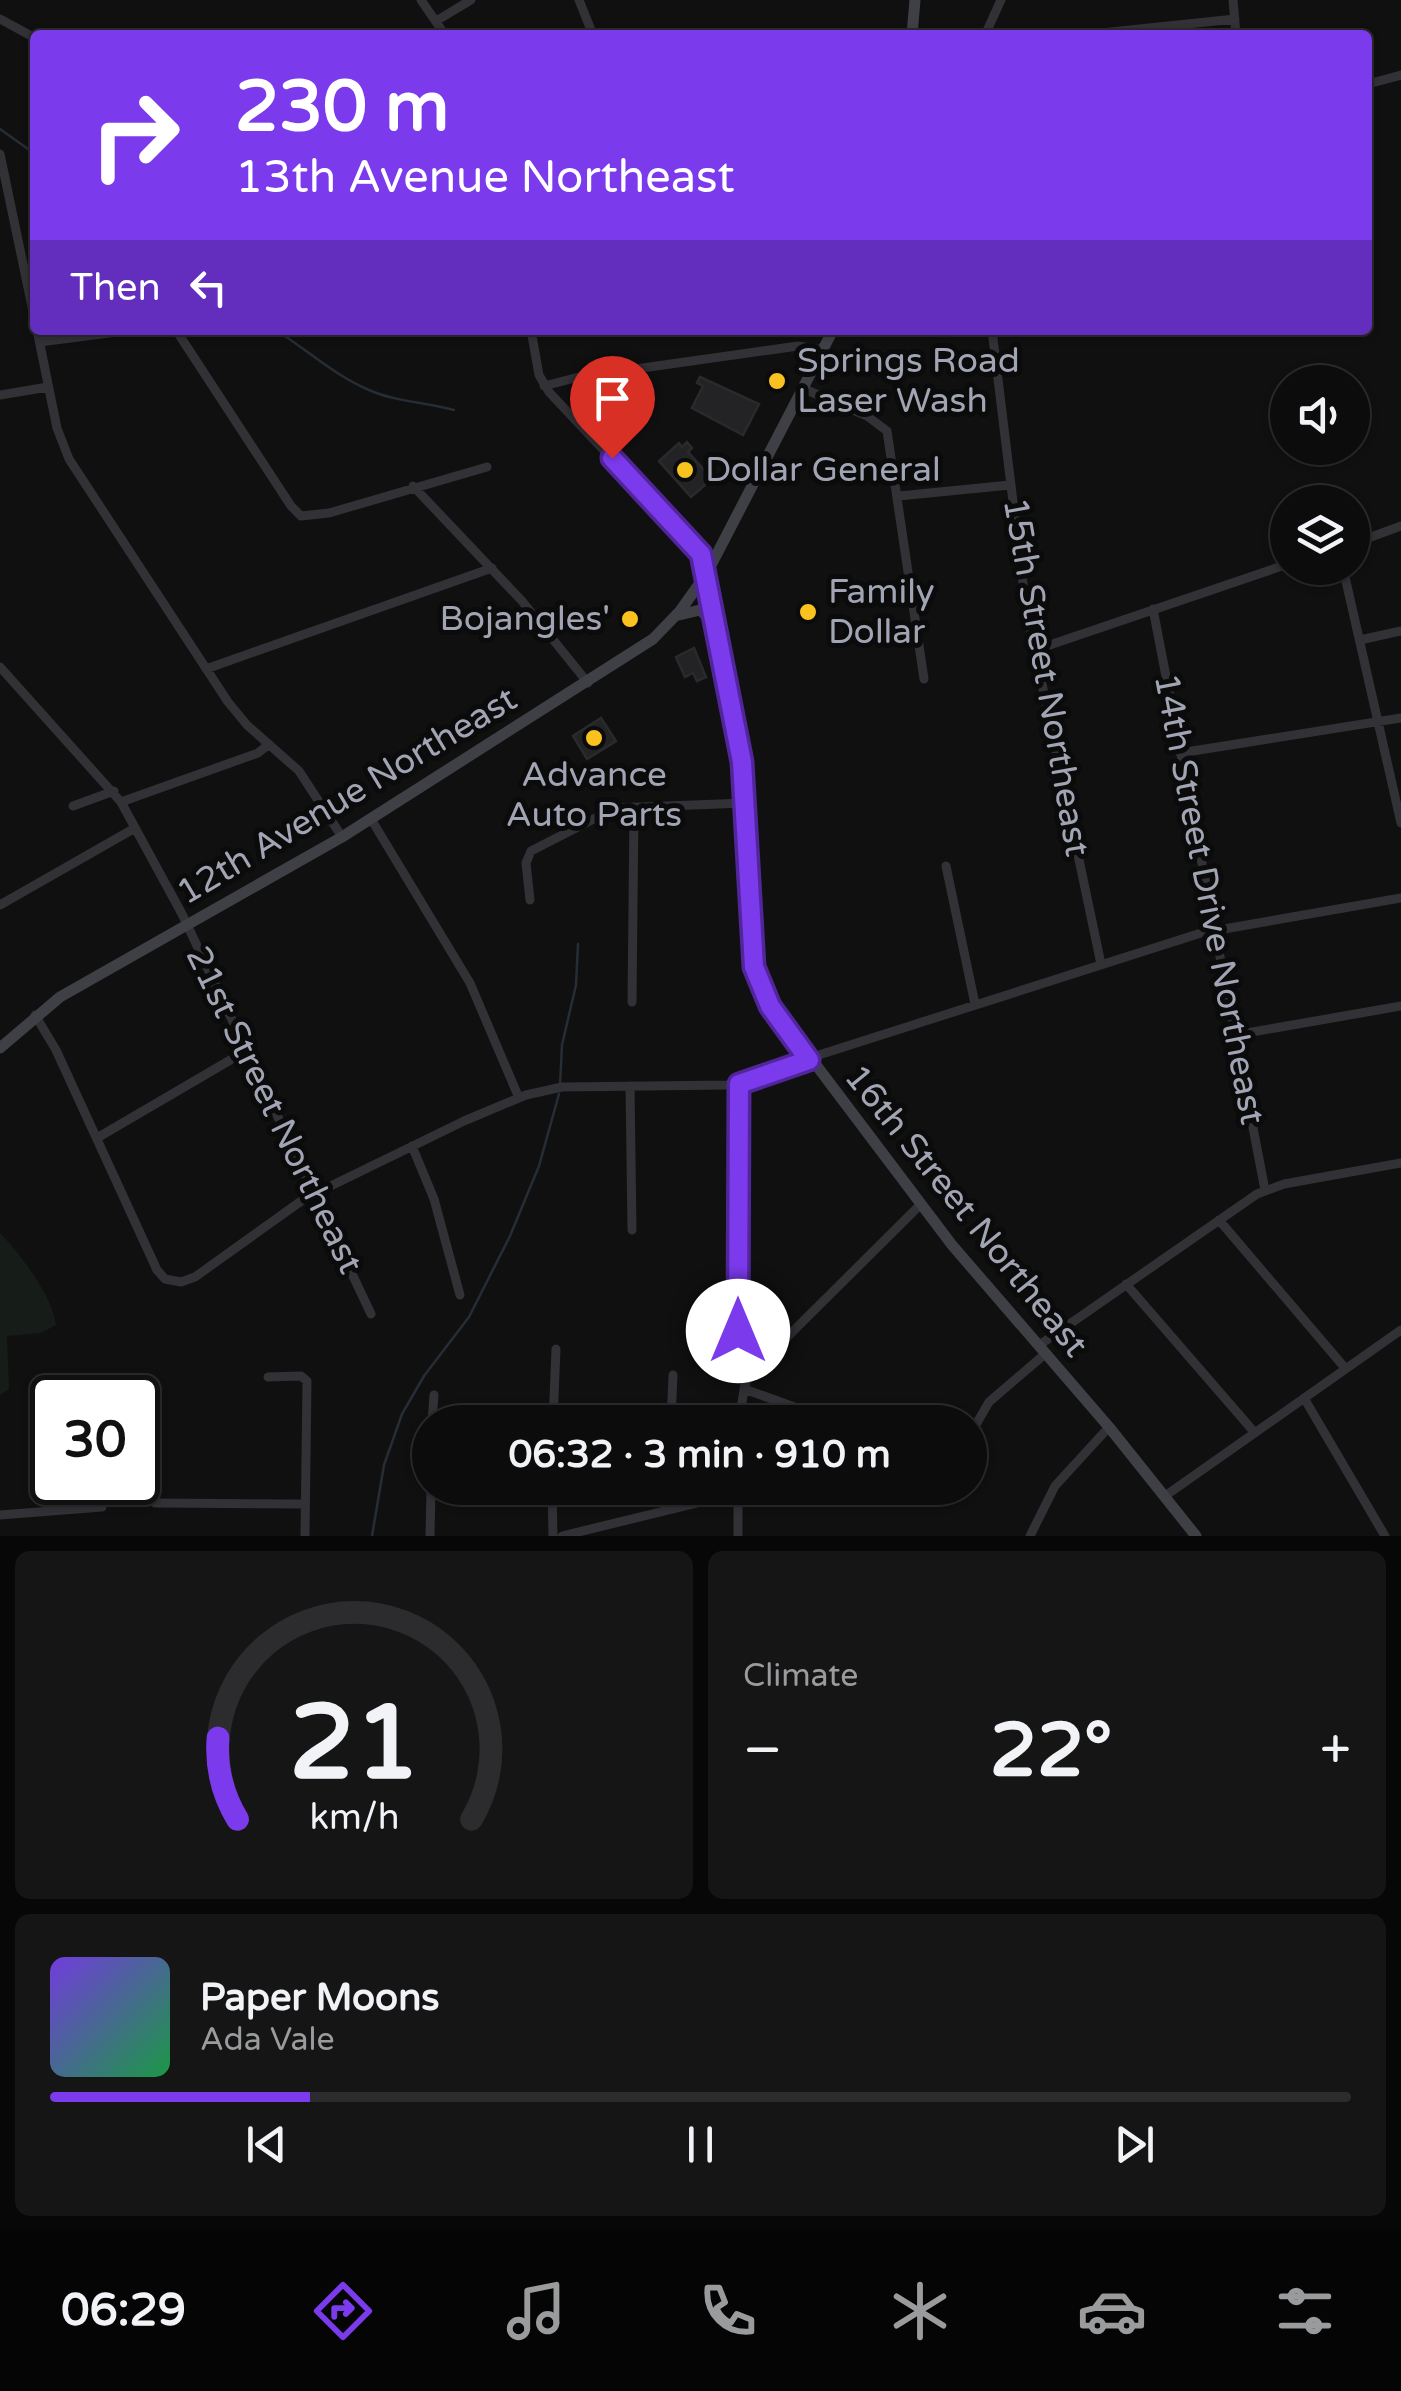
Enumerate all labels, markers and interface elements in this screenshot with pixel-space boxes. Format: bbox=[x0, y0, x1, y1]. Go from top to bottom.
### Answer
text: 230 m bbox=[235, 66, 449, 150]
icon: right bbox=[70, 70, 200, 200]
text: 13th Avenue Northeast bbox=[235, 151, 735, 205]
icon: left bbox=[181, 260, 236, 315]
text: Then bbox=[70, 265, 161, 311]
place label: Springs Road Laser Wash bbox=[797, 340, 1020, 422]
pin bbox=[570, 356, 655, 459]
map controls bbox=[1270, 365, 1370, 585]
button: sound bbox=[1270, 365, 1370, 465]
marker: Springs Road Laser Wash bbox=[766, 370, 788, 392]
icon: arrive bbox=[585, 371, 640, 426]
place label: Dollar General bbox=[705, 449, 941, 491]
marker: Dollar General bbox=[674, 459, 696, 481]
button: layers bbox=[1270, 485, 1370, 585]
street label: 15th Street Northeast bbox=[994, 494, 1098, 860]
place label: Family Dollar bbox=[828, 571, 935, 653]
place label: Bojangles' bbox=[440, 598, 610, 640]
marker: Family Dollar bbox=[797, 601, 819, 623]
marker: Bojangles' bbox=[619, 608, 641, 630]
street label: 14th Street Drive Northeast bbox=[1145, 670, 1273, 1128]
street label: 12th Avenue Northeast bbox=[170, 678, 524, 914]
marker: Advance Auto Parts bbox=[583, 727, 605, 749]
place label: Advance Auto Parts bbox=[506, 754, 682, 836]
street label: 21st Street Northeast bbox=[176, 940, 372, 1280]
street label: 16th Street Northeast bbox=[835, 1057, 1097, 1365]
position arrow bbox=[686, 1279, 790, 1383]
speed limit sign: 30 bbox=[30, 1375, 160, 1505]
text: 06:32 · 3 min · 910 m bbox=[508, 1432, 891, 1478]
text: Climate bbox=[743, 1657, 858, 1695]
text: 21 bbox=[289, 1682, 419, 1807]
text: 22° bbox=[990, 1706, 1112, 1796]
text: − bbox=[743, 1718, 782, 1784]
text: + bbox=[1320, 1718, 1351, 1784]
text: km/h bbox=[309, 1796, 399, 1839]
text: Paper Moons bbox=[200, 1975, 440, 2021]
text: Ada Vale bbox=[200, 2021, 335, 2059]
icon: previous bbox=[239, 2117, 294, 2172]
icon: pause bbox=[673, 2117, 728, 2172]
icon: next bbox=[1107, 2117, 1162, 2172]
icon: directions bbox=[308, 2276, 378, 2346]
icon: music bbox=[501, 2276, 571, 2346]
icon: phone bbox=[693, 2276, 763, 2346]
icon: climate bbox=[885, 2276, 955, 2346]
icon: car bbox=[1077, 2276, 1147, 2346]
icon: filters bbox=[1270, 2276, 1340, 2346]
text: 06:29 bbox=[61, 2284, 186, 2338]

